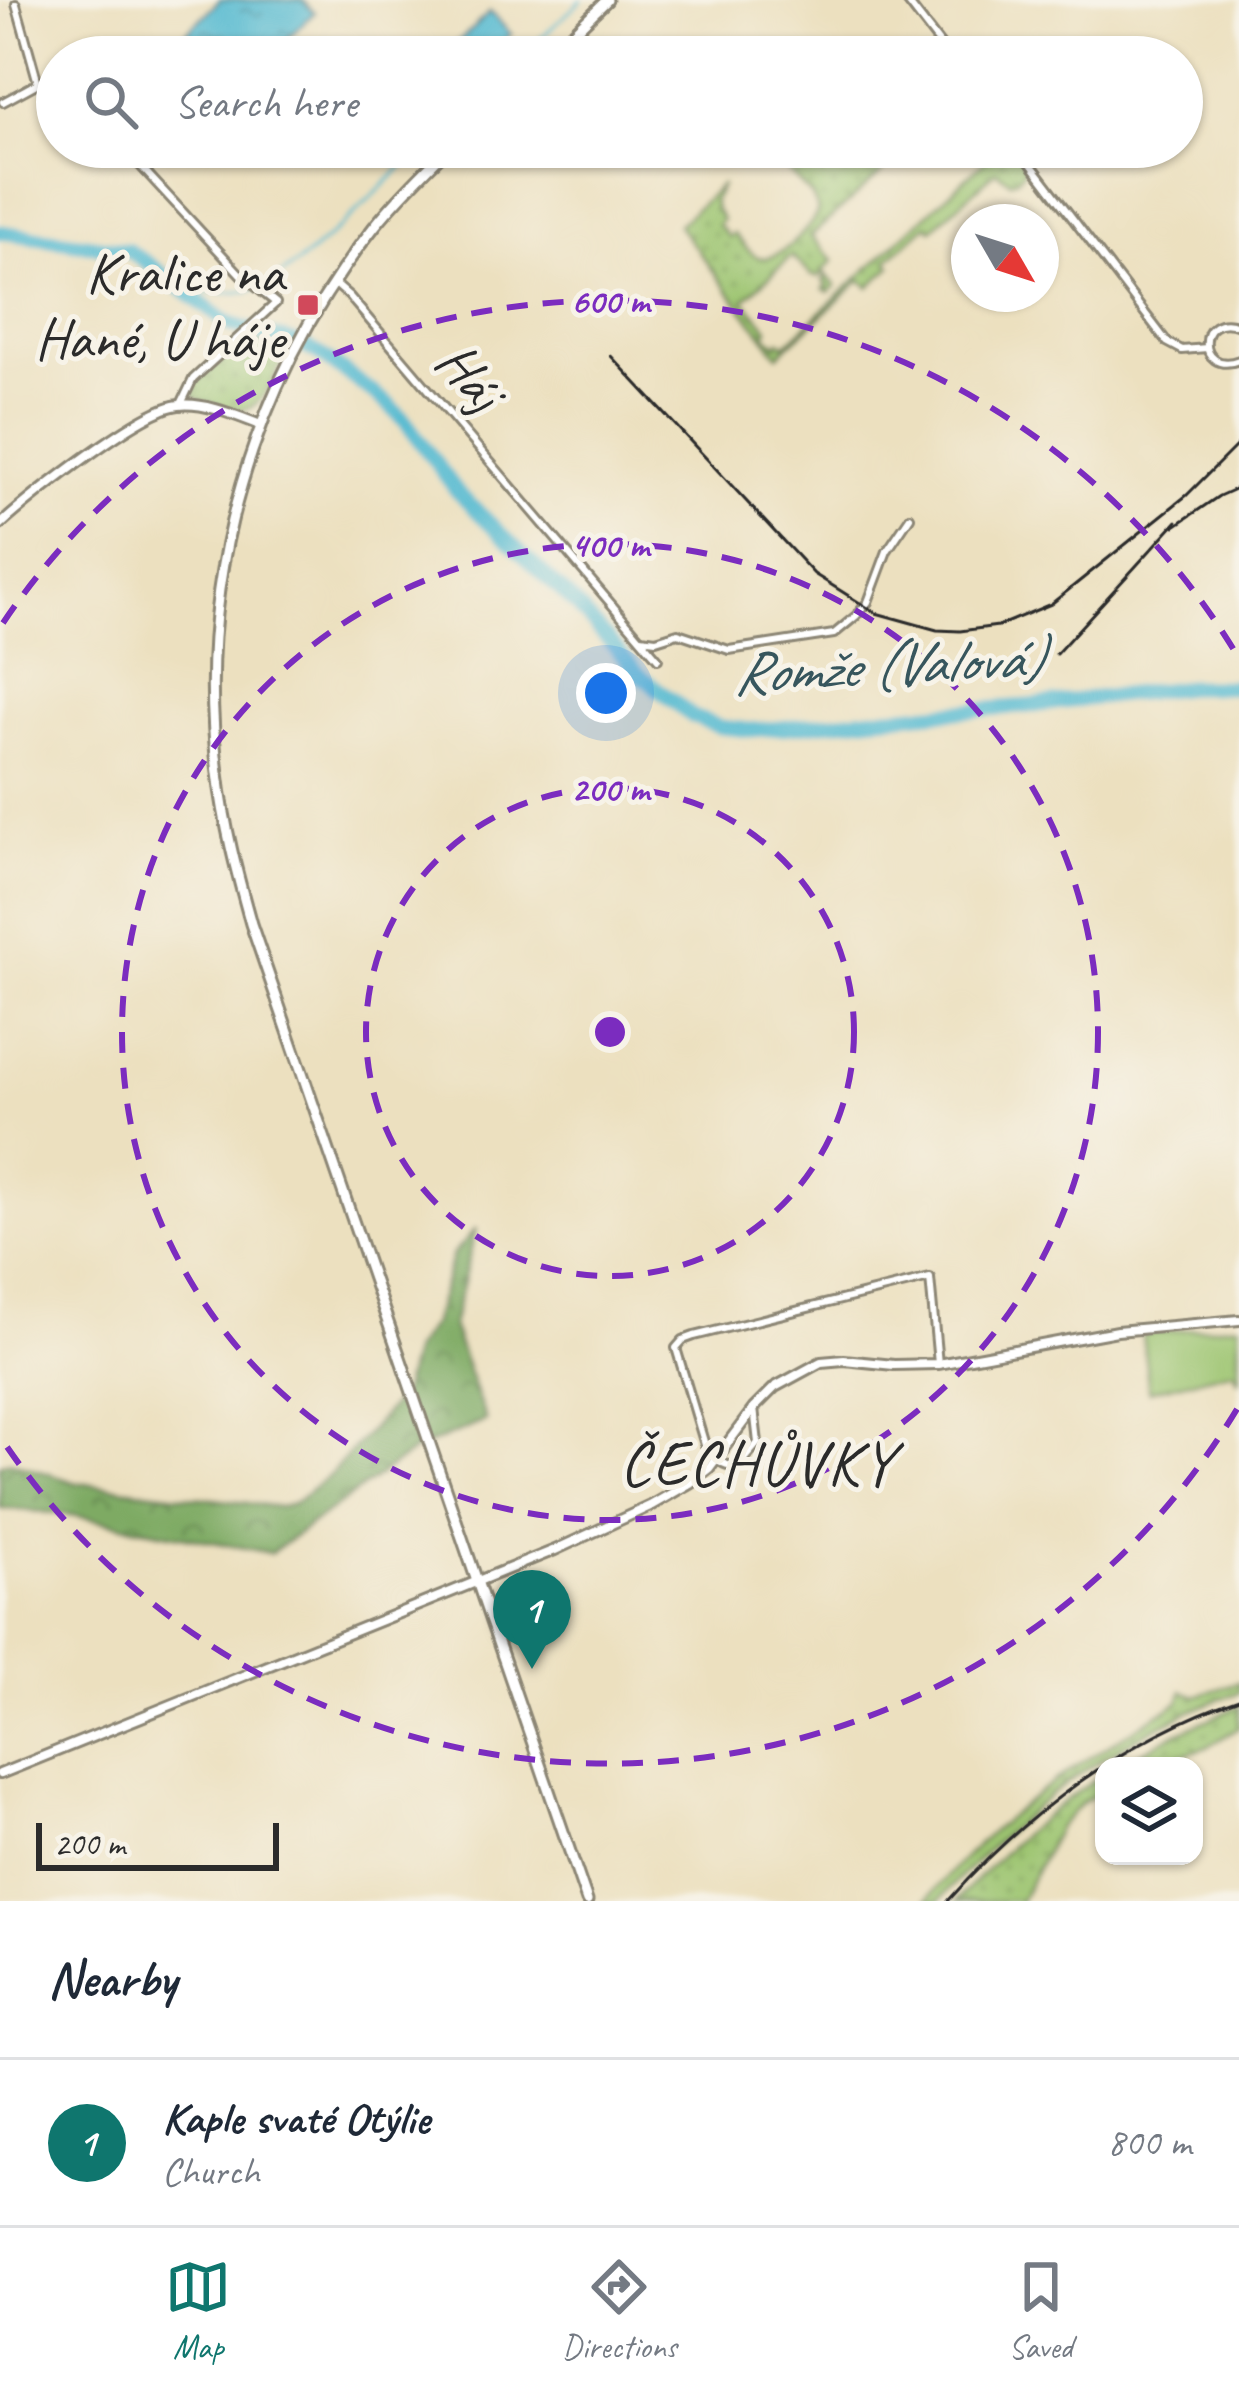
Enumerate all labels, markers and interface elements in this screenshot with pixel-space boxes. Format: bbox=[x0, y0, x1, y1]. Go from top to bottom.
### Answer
search box bbox=[36, 36, 1203, 168]
icon: search bbox=[78, 69, 144, 135]
text: Search here bbox=[174, 74, 357, 131]
north arrow bbox=[951, 204, 1059, 312]
place label: Kralice na Hané, U háje bbox=[35, 237, 288, 375]
text: 600 m bbox=[571, 278, 653, 324]
marker: Kralice na Hané, U háje bbox=[295, 292, 321, 318]
street label: Háj bbox=[421, 326, 523, 429]
text: 400 m bbox=[571, 522, 652, 568]
water label: Romže (Valová) bbox=[731, 618, 1055, 711]
your location bbox=[576, 663, 636, 723]
text: 200 m bbox=[571, 766, 652, 812]
centre of rings bbox=[589, 1011, 631, 1053]
district label: ČECHŮVKY bbox=[620, 1424, 905, 1503]
pin: 1 bbox=[493, 1570, 571, 1669]
map controls bbox=[1095, 1757, 1203, 1865]
button: layers bbox=[1095, 1757, 1203, 1865]
scale bar bbox=[36, 1817, 279, 1870]
text: 200 m bbox=[54, 1823, 125, 1865]
text: Nearby bbox=[48, 1947, 176, 2011]
text: Kaple svaté Otýlie bbox=[162, 2090, 430, 2147]
text: 1 bbox=[78, 2118, 96, 2167]
text: 800 m bbox=[1107, 2118, 1191, 2167]
text: Church bbox=[162, 2147, 260, 2196]
tab: Map bbox=[165, 2254, 231, 2368]
tab: Directions bbox=[562, 2254, 677, 2368]
tab: Saved bbox=[1008, 2254, 1074, 2368]

